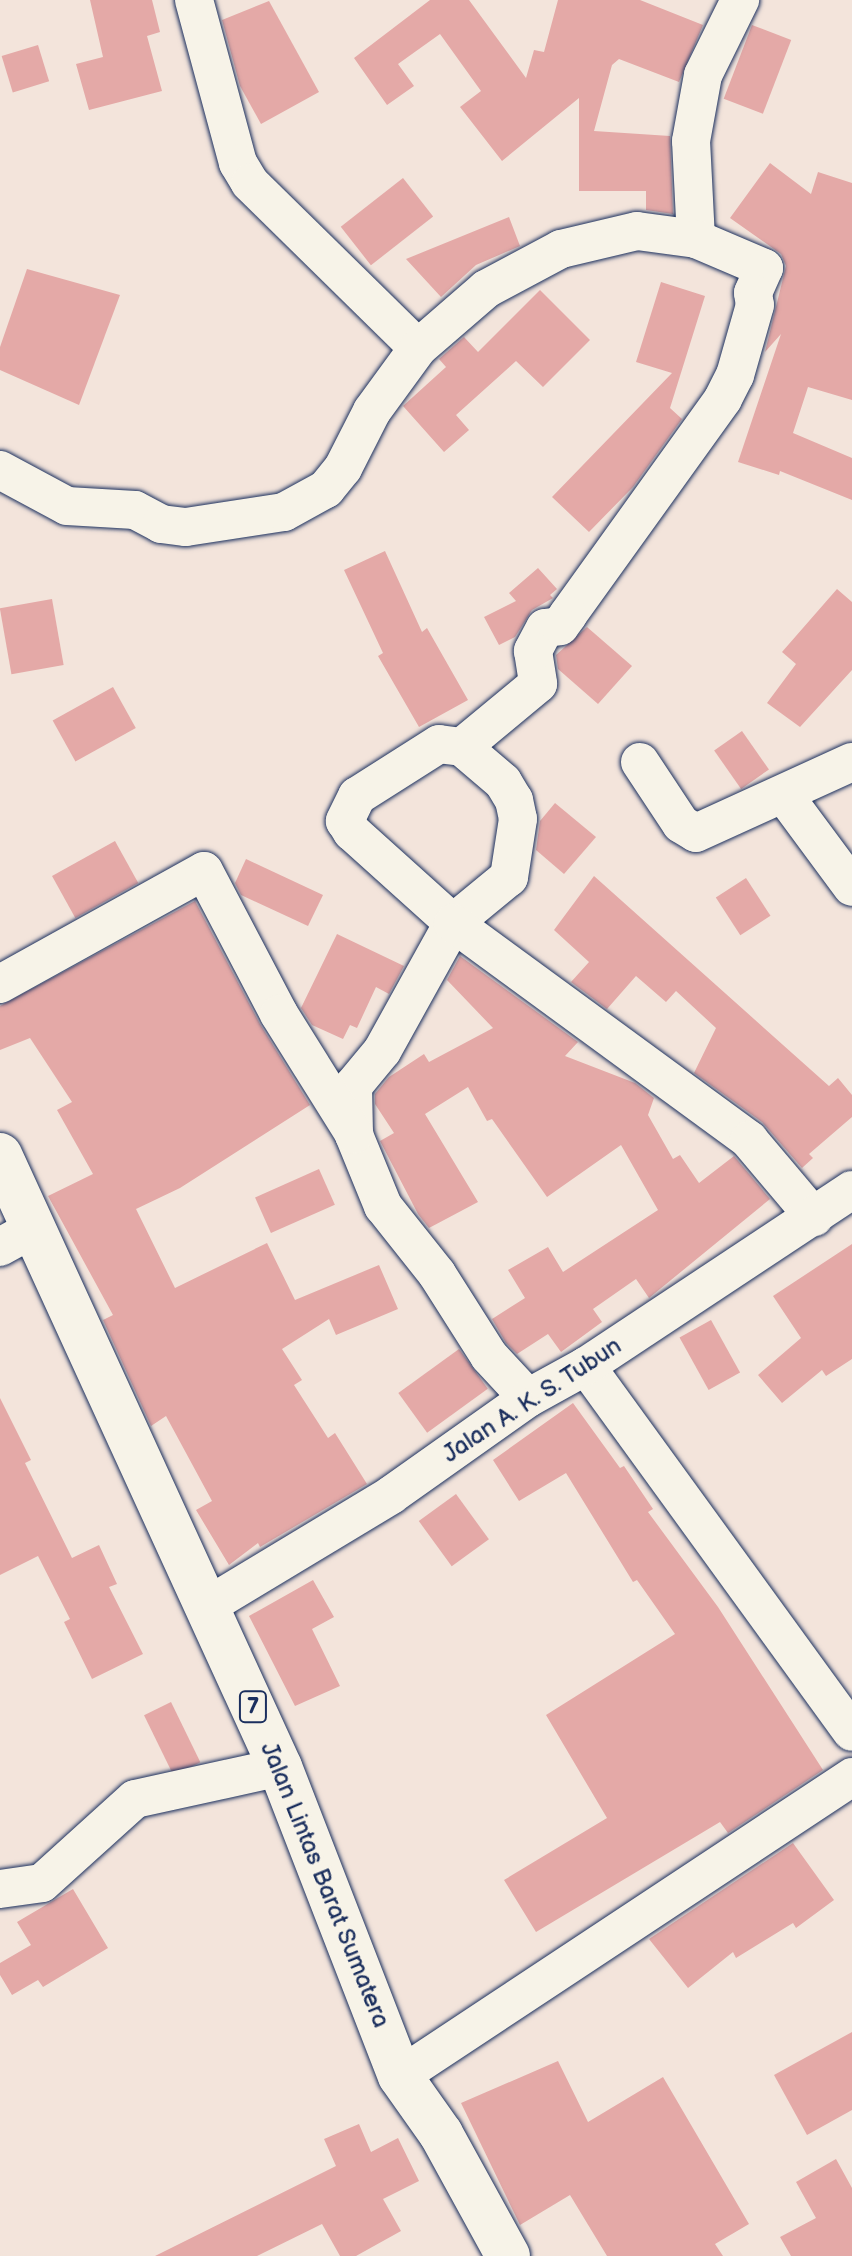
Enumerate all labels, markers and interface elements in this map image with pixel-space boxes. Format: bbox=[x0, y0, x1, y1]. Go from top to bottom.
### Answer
street label: Jalan A. K. S. Tubun bbox=[437, 1331, 627, 1469]
road number: 7 bbox=[237, 1689, 269, 1725]
street label: Jalan Lintas Barat Sumatera bbox=[254, 1738, 396, 2032]

